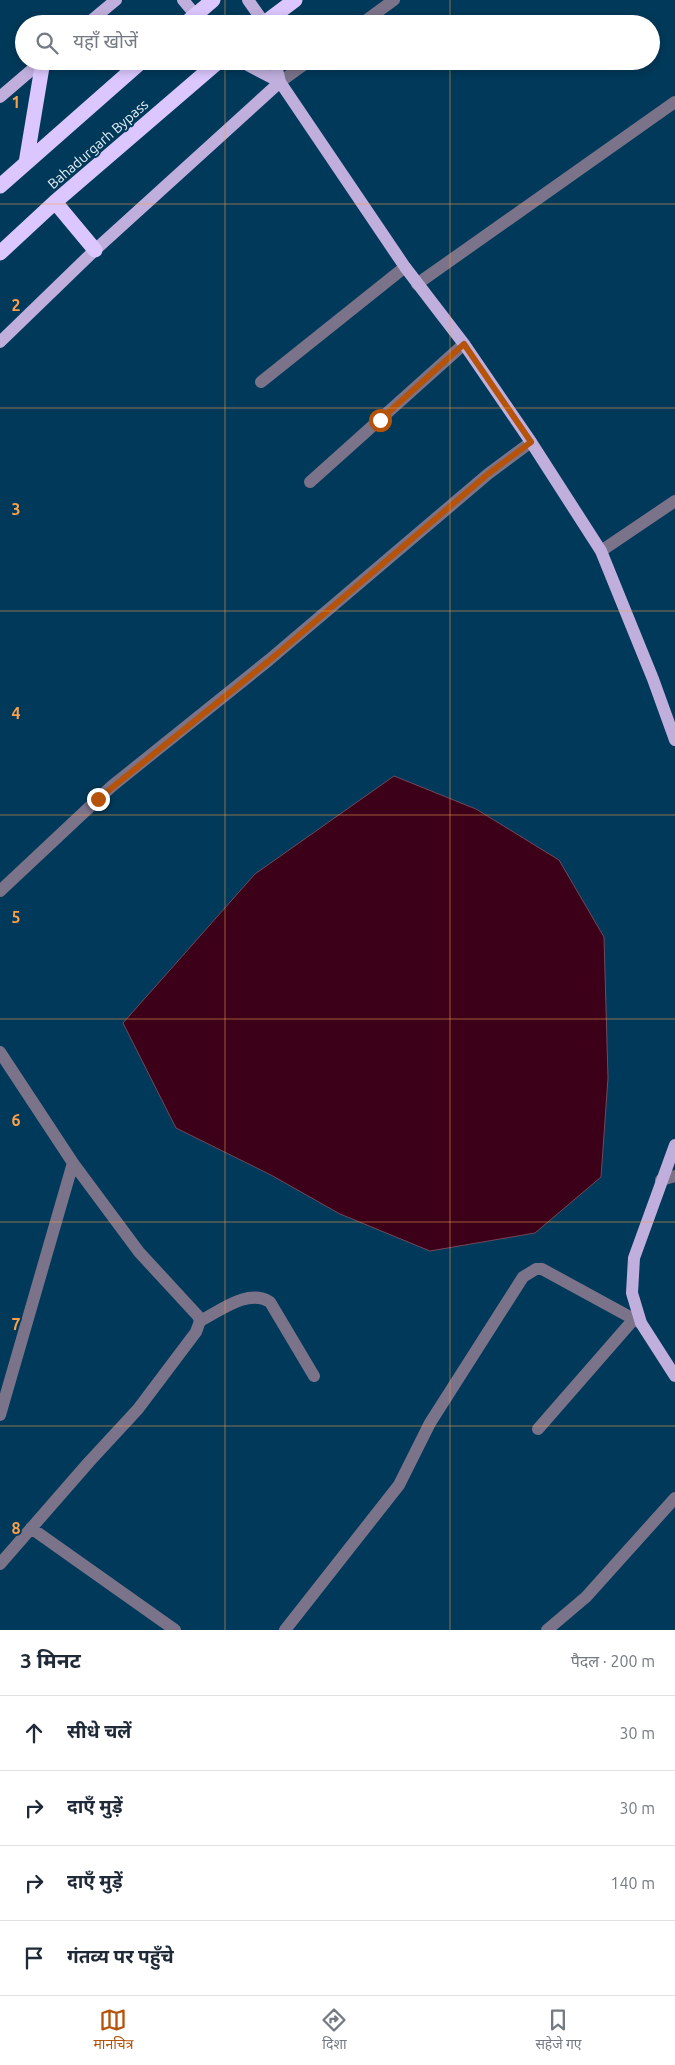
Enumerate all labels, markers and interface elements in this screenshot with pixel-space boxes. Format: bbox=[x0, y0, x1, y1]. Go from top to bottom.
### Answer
search box bbox=[15, 15, 660, 70]
icon: search bbox=[33, 29, 61, 57]
text: यहाँ खोजें bbox=[73, 30, 138, 52]
text: 1 bbox=[11, 93, 21, 111]
street label: Bahadurgarh Bypass bbox=[45, 96, 151, 192]
text: 2 bbox=[11, 296, 21, 314]
route start bbox=[369, 409, 392, 432]
text: 3 bbox=[11, 500, 21, 518]
text: 4 bbox=[11, 704, 21, 722]
route end bbox=[87, 788, 110, 811]
text: 5 bbox=[11, 908, 21, 926]
text: 6 bbox=[11, 1111, 21, 1129]
text: 7 bbox=[11, 1315, 21, 1333]
text: 8 bbox=[11, 1519, 21, 1537]
text: 3 मिनट bbox=[20, 1648, 81, 1672]
text: पैदल · 200 m bbox=[571, 1652, 655, 1670]
icon: ahead bbox=[20, 1719, 48, 1747]
text: सीधे चलें bbox=[67, 1720, 131, 1742]
text: 30 m bbox=[619, 1724, 655, 1742]
icon: right bbox=[20, 1794, 48, 1822]
text: दाएँ मुड़ें bbox=[67, 1795, 123, 1817]
text: 30 m bbox=[619, 1799, 655, 1817]
icon: right bbox=[20, 1869, 48, 1897]
text: दाएँ मुड़ें bbox=[67, 1870, 123, 1892]
text: 140 m bbox=[610, 1874, 655, 1892]
icon: arrive bbox=[20, 1944, 48, 1972]
text: गंतव्य पर पहुँचे bbox=[67, 1945, 174, 1967]
tab: मानचित्र bbox=[93, 2006, 133, 2055]
tab: दिशा bbox=[320, 2006, 348, 2055]
tab: सहेजे गए bbox=[535, 2006, 582, 2055]

